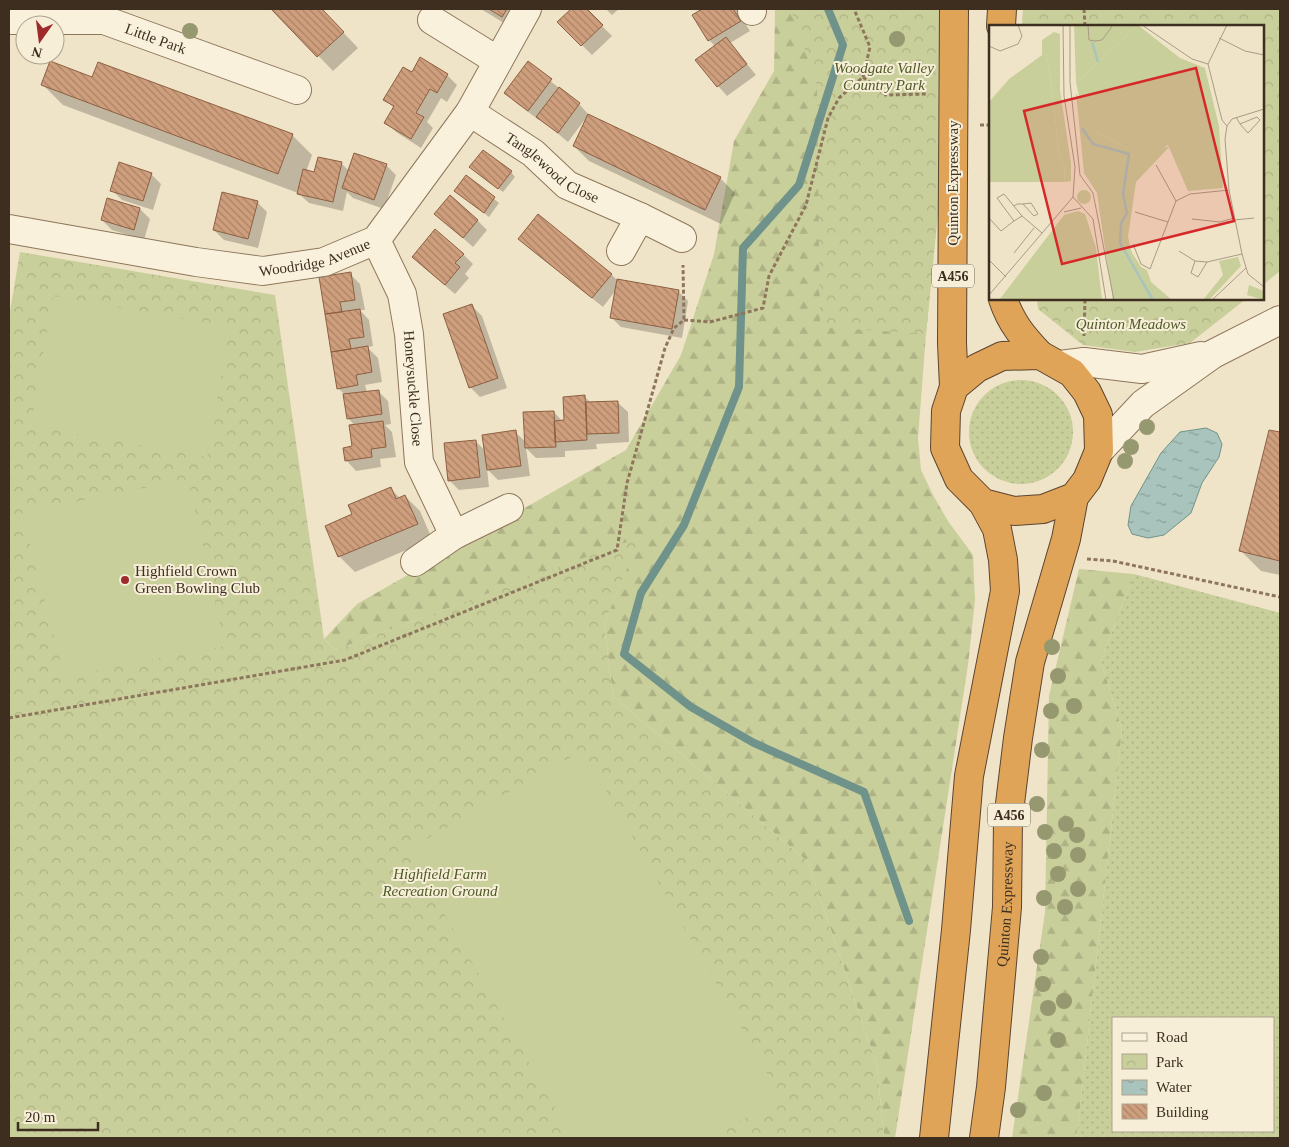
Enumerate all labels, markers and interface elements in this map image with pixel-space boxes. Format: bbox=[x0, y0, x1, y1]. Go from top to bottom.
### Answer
north arrow bbox=[15, 15, 65, 65]
street label: Little Park bbox=[123, 20, 189, 57]
inset map bbox=[989, 25, 1264, 300]
text: N bbox=[30, 44, 44, 61]
park label: Woodgate Valley Country Park bbox=[834, 60, 934, 93]
street label: Quinton Expressway bbox=[945, 120, 961, 246]
street label: Tanglewood Close bbox=[503, 129, 602, 206]
street label: Woodridge Avenue bbox=[258, 235, 373, 279]
road number: A456 bbox=[932, 264, 974, 288]
park label: Quinton Meadows bbox=[1076, 316, 1186, 332]
street label: Honeysuckle Close bbox=[401, 330, 426, 447]
place label: Highfield Crown Green Bowling Club bbox=[135, 563, 260, 596]
marker: Highfield Crown Green Bowling Club bbox=[119, 574, 131, 586]
road number: A456 bbox=[988, 804, 1030, 826]
street label: Quinton Expressway bbox=[994, 841, 1016, 967]
park label: Highfield Farm Recreation Ground bbox=[381, 866, 498, 899]
legend bbox=[1112, 1017, 1274, 1132]
text: Road bbox=[1156, 1029, 1188, 1045]
text: Park bbox=[1156, 1054, 1184, 1070]
text: Water bbox=[1156, 1079, 1191, 1095]
scale bar bbox=[18, 1100, 98, 1132]
text: Building bbox=[1156, 1104, 1209, 1120]
text: 20 m bbox=[25, 1109, 56, 1125]

